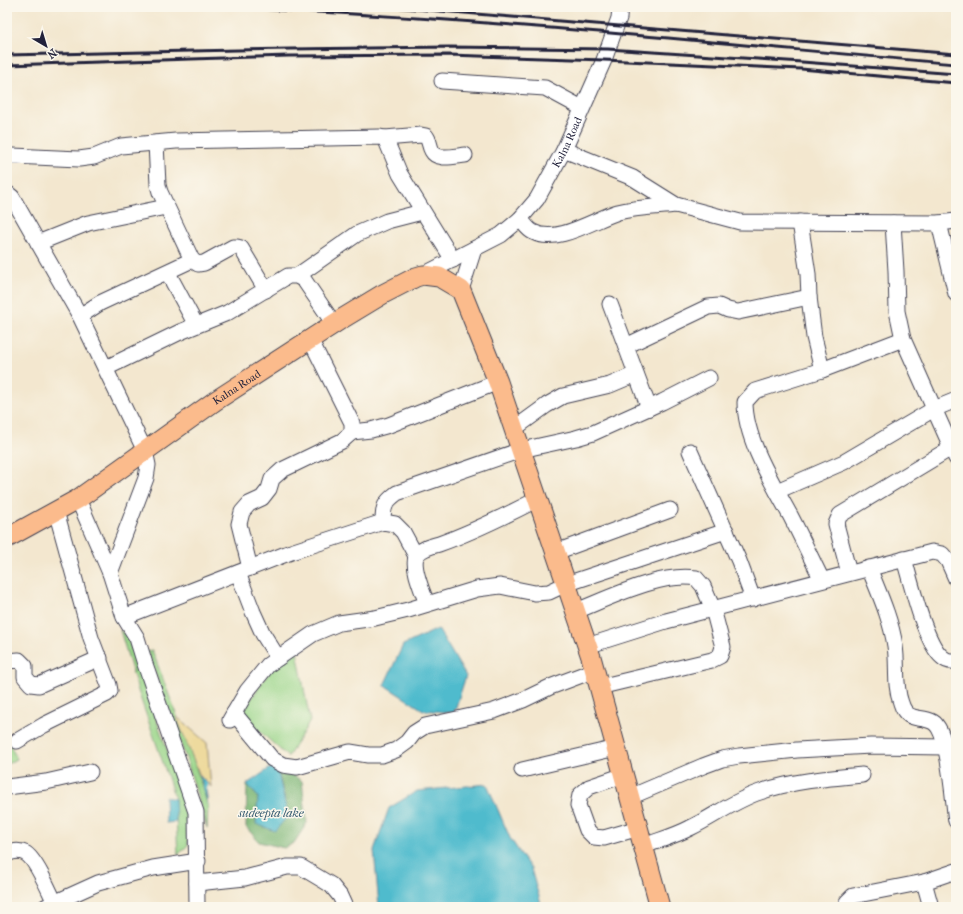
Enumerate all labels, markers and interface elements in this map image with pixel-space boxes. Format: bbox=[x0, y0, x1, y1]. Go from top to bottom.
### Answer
north arrow bbox=[26, 26, 66, 66]
text: N bbox=[44, 46, 59, 62]
street label: Kalna Road bbox=[550, 114, 585, 170]
street label: Kalna Road bbox=[210, 367, 264, 408]
water label: sudeepta lake bbox=[237, 806, 305, 820]

